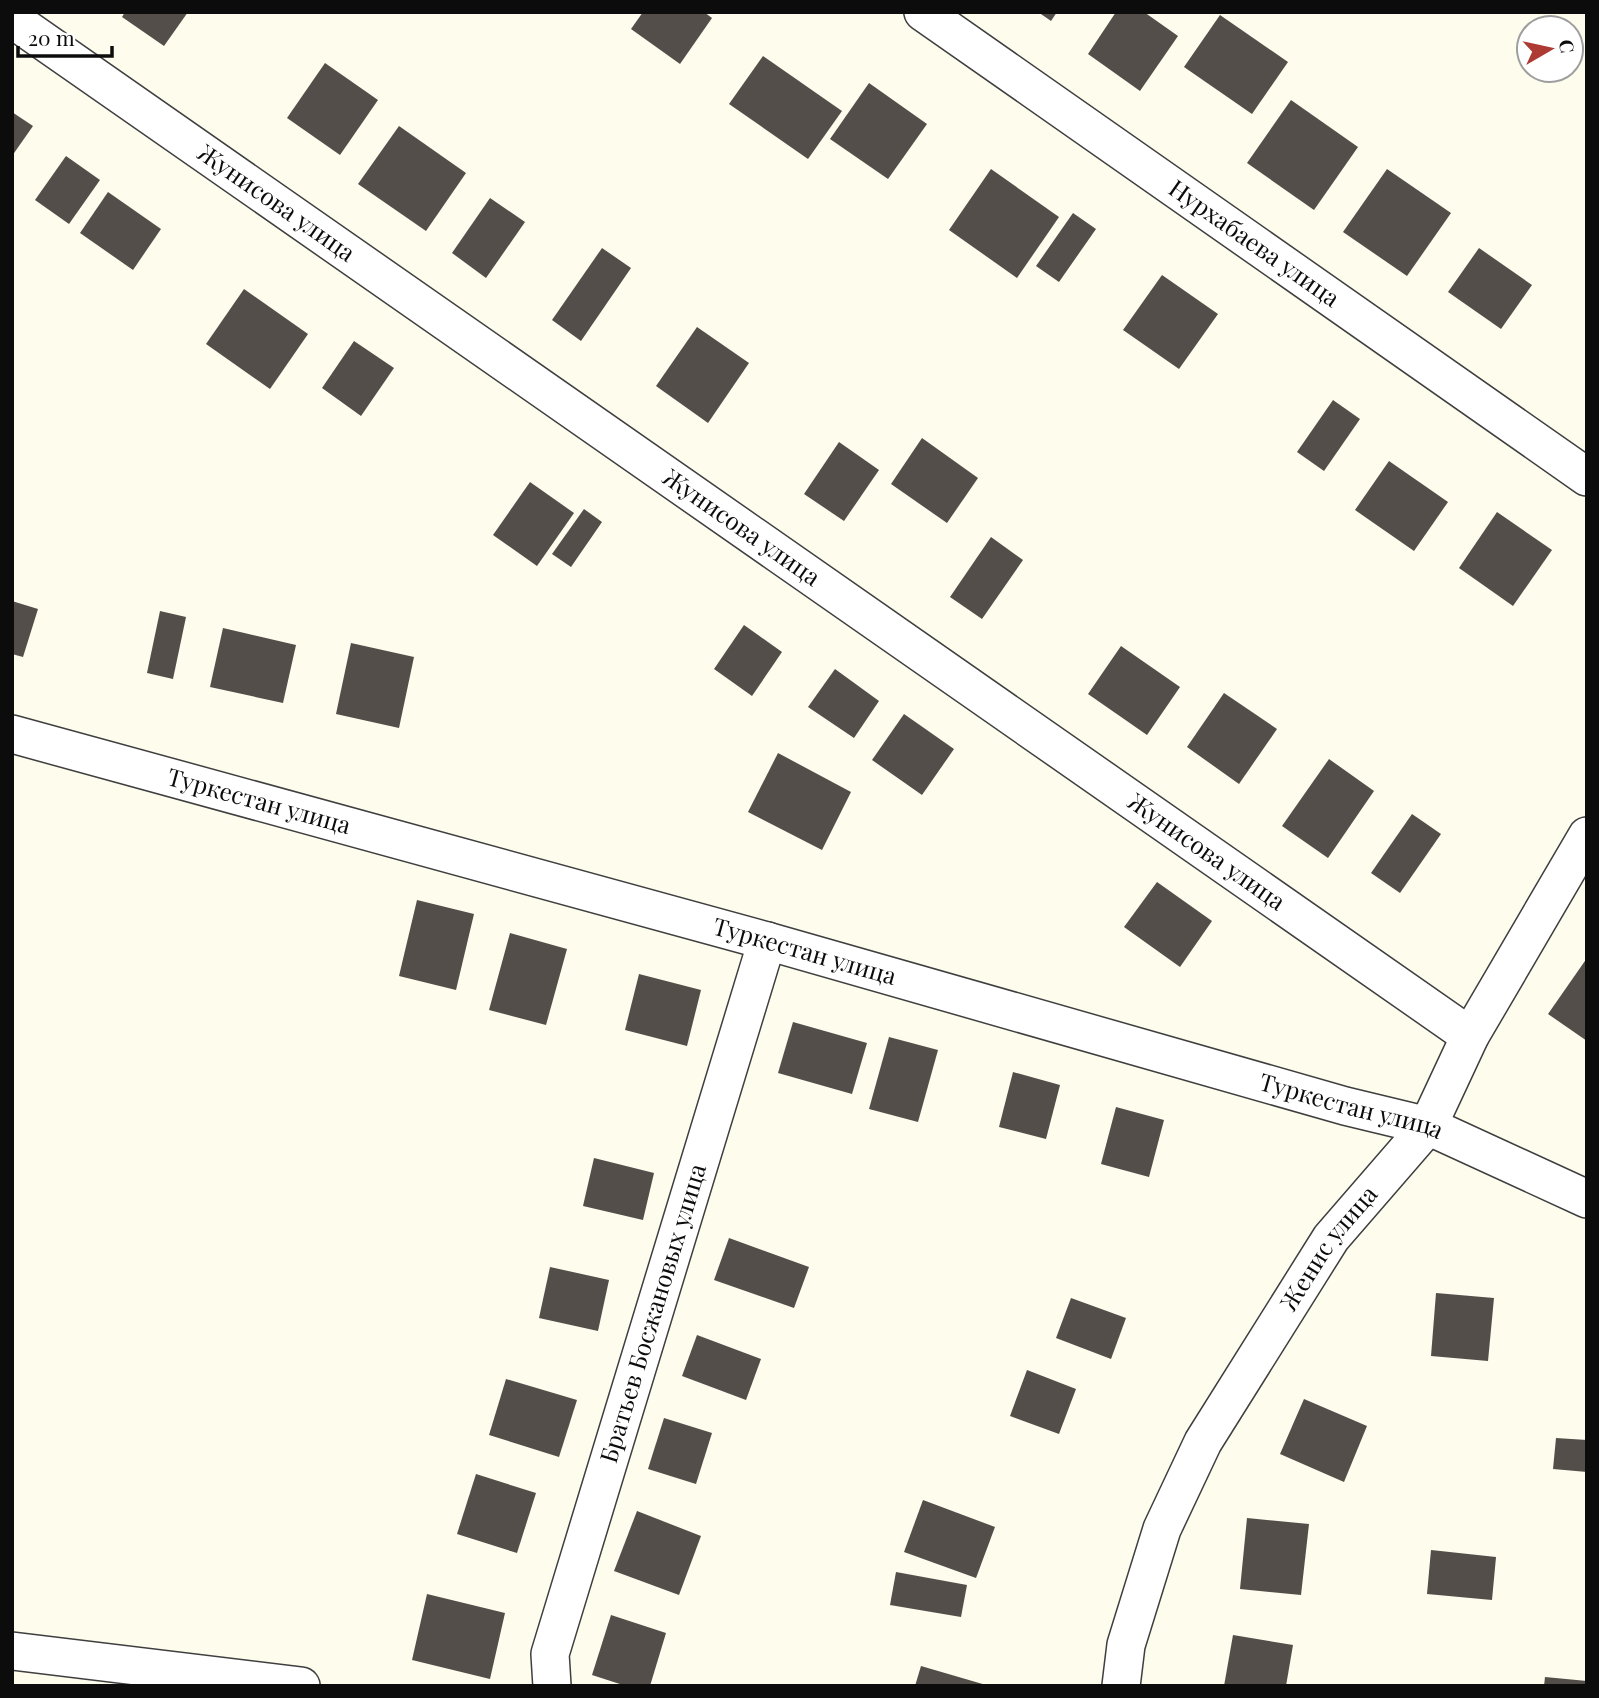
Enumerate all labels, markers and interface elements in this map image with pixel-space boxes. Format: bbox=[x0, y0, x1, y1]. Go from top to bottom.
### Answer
scale bar bbox=[18, 14, 112, 58]
north arrow bbox=[1515, 14, 1585, 84]
text: 20 m bbox=[28, 23, 75, 51]
text: С bbox=[1554, 38, 1582, 55]
street label: Жунисова улица bbox=[192, 136, 362, 268]
street label: Нурхабаева улица bbox=[1163, 171, 1347, 313]
street label: Жунисова улица bbox=[657, 460, 827, 592]
street label: Туркестан улица bbox=[164, 759, 355, 840]
street label: Жунисова улица bbox=[1122, 784, 1292, 916]
street label: Туркестан улица bbox=[710, 909, 900, 991]
street label: Туркестан улица bbox=[1256, 1064, 1449, 1145]
street label: Братьев Босжановых улица bbox=[591, 1159, 712, 1466]
street label: Женис улица bbox=[1271, 1178, 1384, 1316]

